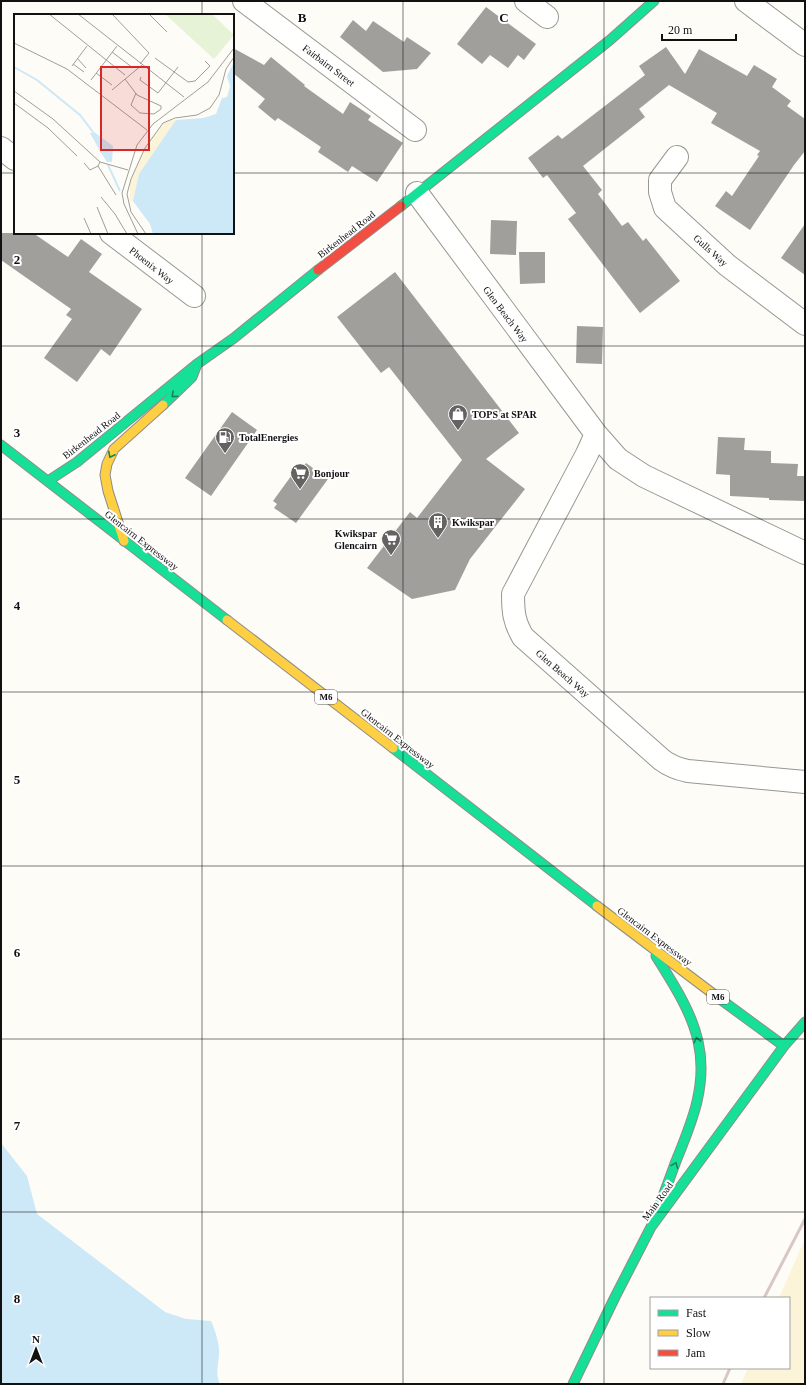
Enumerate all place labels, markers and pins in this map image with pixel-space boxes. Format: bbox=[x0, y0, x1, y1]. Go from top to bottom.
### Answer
shop icon: TOPS at SPAR bbox=[447, 403, 469, 431]
place label: TOPS at SPAR bbox=[472, 409, 537, 420]
fuel station icon: TotalEnergies bbox=[214, 426, 236, 454]
place label: TotalEnergies bbox=[239, 432, 298, 443]
supermarket icon: Bonjour bbox=[289, 462, 311, 490]
place label: Bonjour bbox=[314, 468, 350, 479]
building icon: Kwikspar bbox=[427, 511, 449, 539]
place label: Kwikspar bbox=[452, 517, 495, 528]
place label: Kwikspar Glencairn bbox=[334, 528, 378, 551]
supermarket icon: Kwikspar Glencairn bbox=[380, 528, 402, 556]

